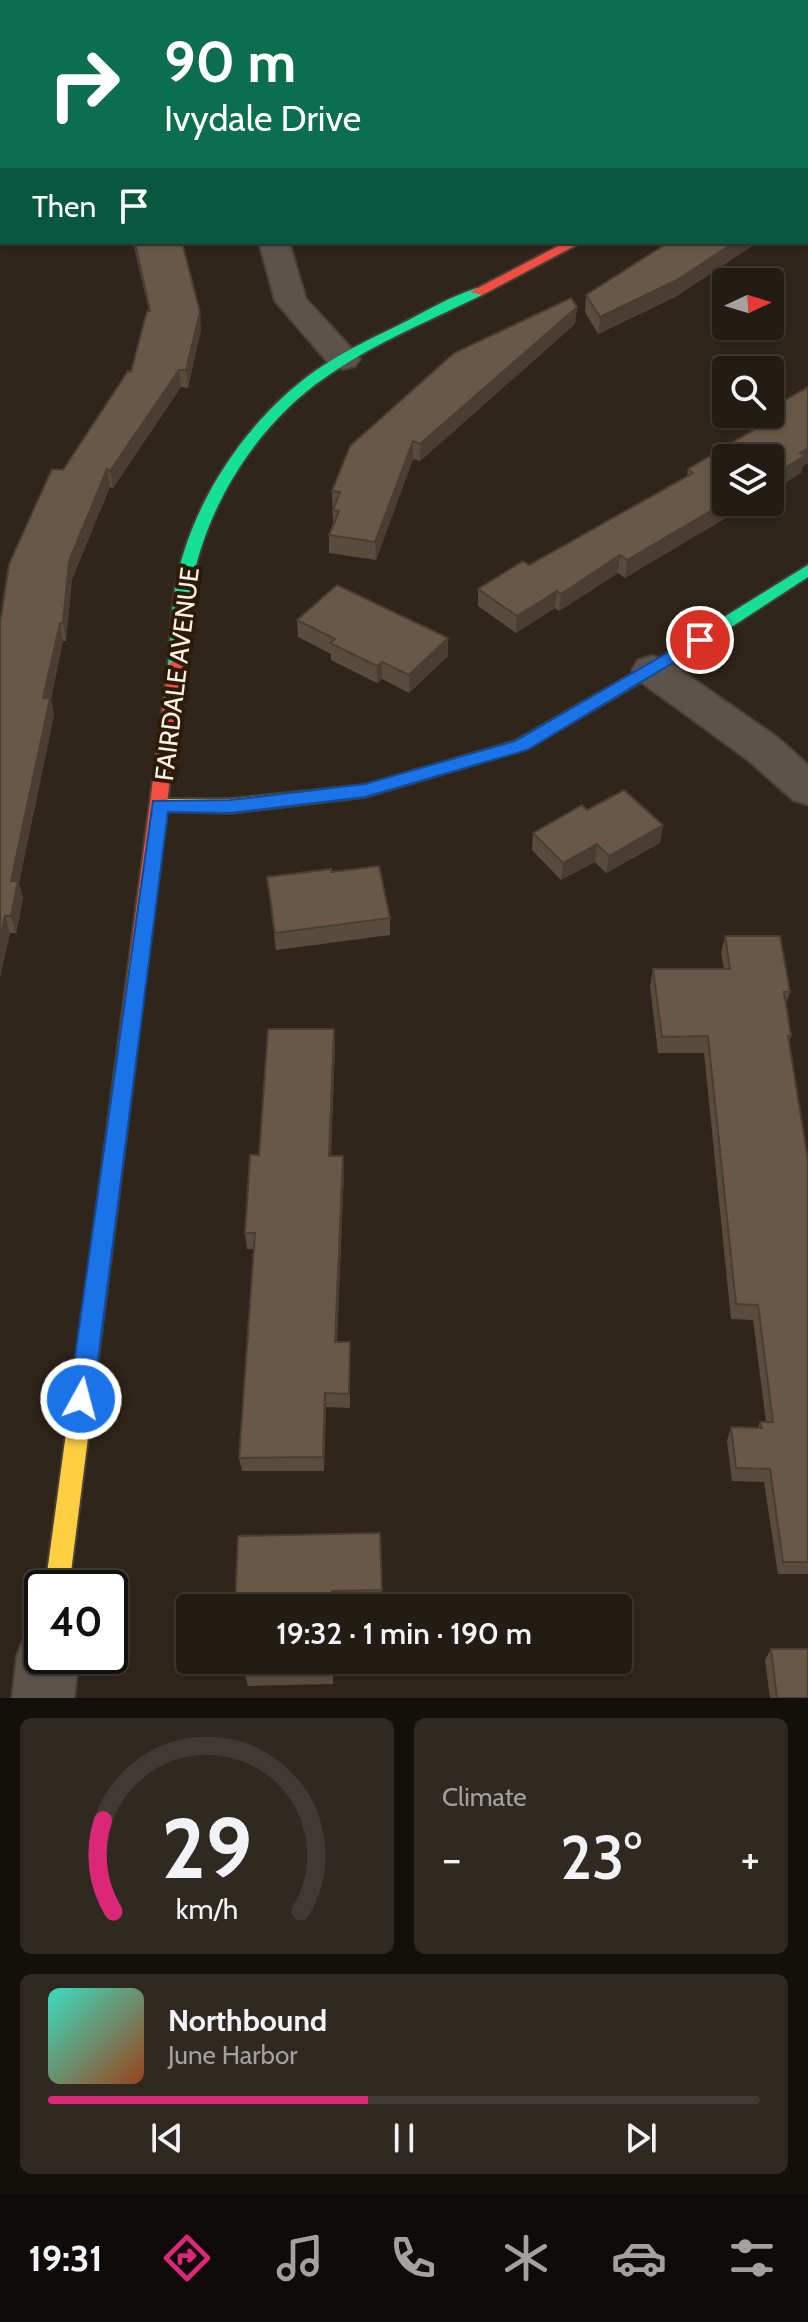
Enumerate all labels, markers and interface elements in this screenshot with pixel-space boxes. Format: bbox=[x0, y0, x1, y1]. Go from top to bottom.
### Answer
text: 90 m bbox=[164, 28, 296, 96]
icon: right bbox=[32, 32, 136, 136]
text: Ivydale Drive bbox=[164, 96, 361, 140]
icon: arrive bbox=[112, 184, 156, 228]
text: Then bbox=[32, 188, 96, 225]
north arrow bbox=[712, 268, 784, 340]
map controls bbox=[712, 268, 784, 516]
button: search bbox=[712, 356, 784, 428]
button: layers bbox=[712, 444, 784, 516]
street label: FAIRDALE AVENUE bbox=[148, 565, 206, 783]
pin bbox=[666, 606, 734, 674]
icon: arrive bbox=[678, 618, 722, 662]
position arrow bbox=[39, 1357, 123, 1441]
speed limit sign: 40 bbox=[24, 1570, 128, 1674]
text: 19:32 · 1 min · 190 m bbox=[276, 1615, 532, 1652]
text: Climate bbox=[442, 1781, 527, 1813]
text: 29 bbox=[162, 1798, 252, 1899]
text: 23° bbox=[560, 1821, 642, 1894]
text: − bbox=[442, 1832, 461, 1885]
text: + bbox=[741, 1832, 760, 1885]
text: km/h bbox=[176, 1891, 238, 1926]
text: Northbound bbox=[168, 2002, 327, 2039]
text: June Harbor bbox=[168, 2039, 297, 2071]
icon: previous bbox=[145, 2116, 189, 2160]
icon: pause bbox=[382, 2116, 426, 2160]
icon: next bbox=[619, 2116, 663, 2160]
icon: directions bbox=[159, 2230, 215, 2286]
icon: music bbox=[272, 2230, 328, 2286]
icon: phone bbox=[385, 2230, 441, 2286]
icon: climate bbox=[498, 2230, 554, 2286]
icon: car bbox=[611, 2230, 667, 2286]
icon: filters bbox=[724, 2230, 780, 2286]
text: 19:31 bbox=[28, 2236, 103, 2280]

